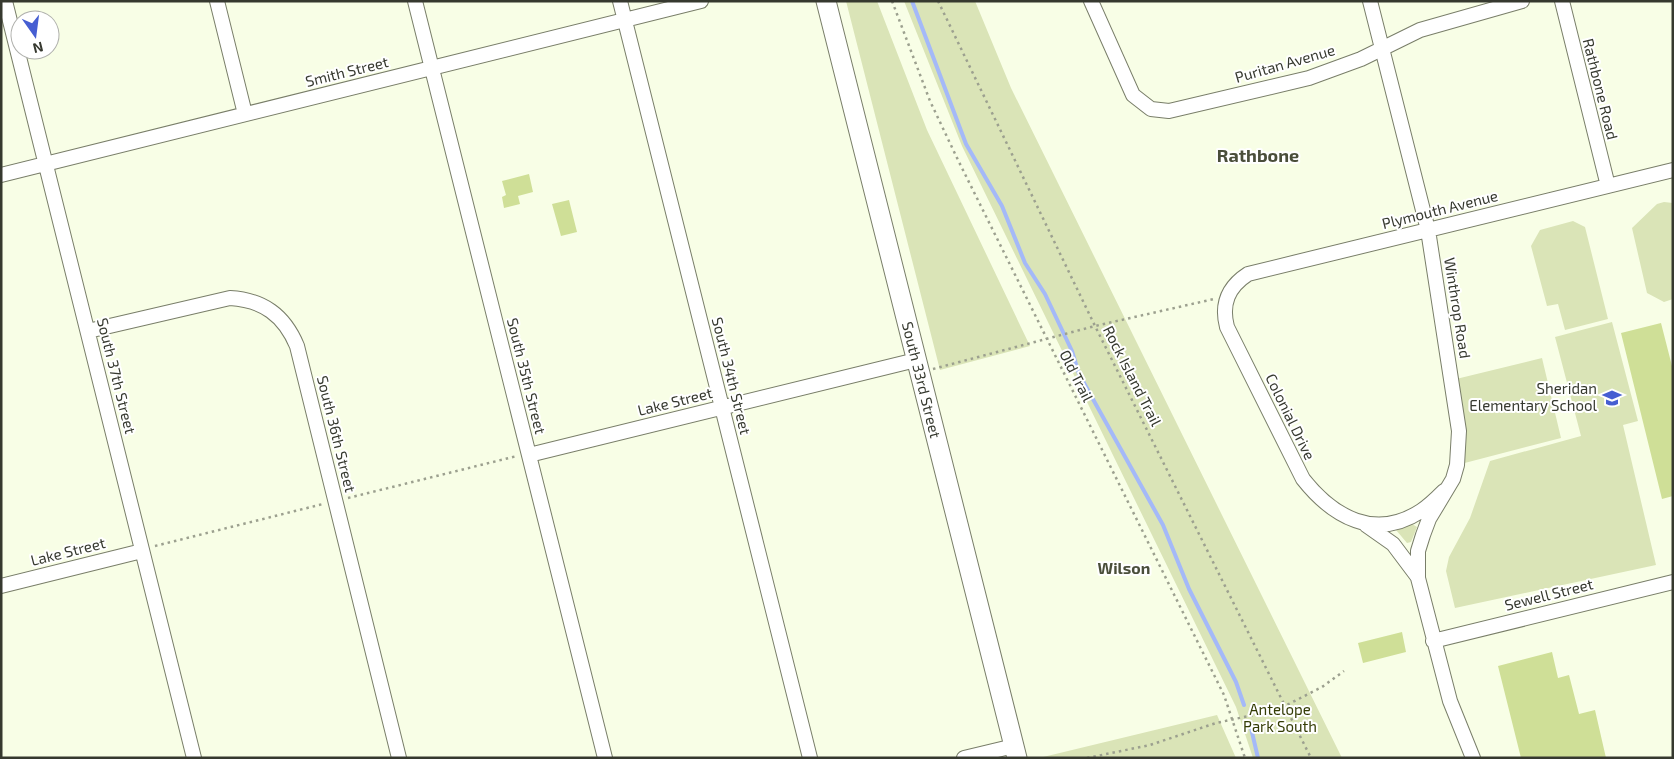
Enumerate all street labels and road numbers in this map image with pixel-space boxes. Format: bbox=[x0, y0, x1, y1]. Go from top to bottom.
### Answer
street label: Rathbone Road bbox=[1580, 36, 1622, 141]
street label: Puritan Avenue bbox=[1233, 40, 1337, 86]
street label: Smith Street bbox=[303, 52, 390, 90]
street label: Plymouth Avenue bbox=[1380, 186, 1500, 232]
street label: Winthrop Road bbox=[1441, 256, 1475, 360]
street label: South 34th Street bbox=[709, 315, 755, 437]
street label: South 37th Street bbox=[94, 316, 140, 436]
street label: South 35th Street bbox=[504, 316, 550, 436]
street label: South 33rd Street bbox=[899, 320, 945, 440]
street label: Rock Island Trail bbox=[1100, 322, 1166, 429]
street label: Old Trail bbox=[1056, 347, 1098, 405]
street label: Colonial Drive bbox=[1262, 370, 1320, 463]
street label: South 36th Street bbox=[314, 374, 360, 494]
street label: Lake Street bbox=[635, 383, 714, 419]
street label: Lake Street bbox=[28, 533, 107, 569]
street label: Sewell Street bbox=[1503, 574, 1595, 614]

